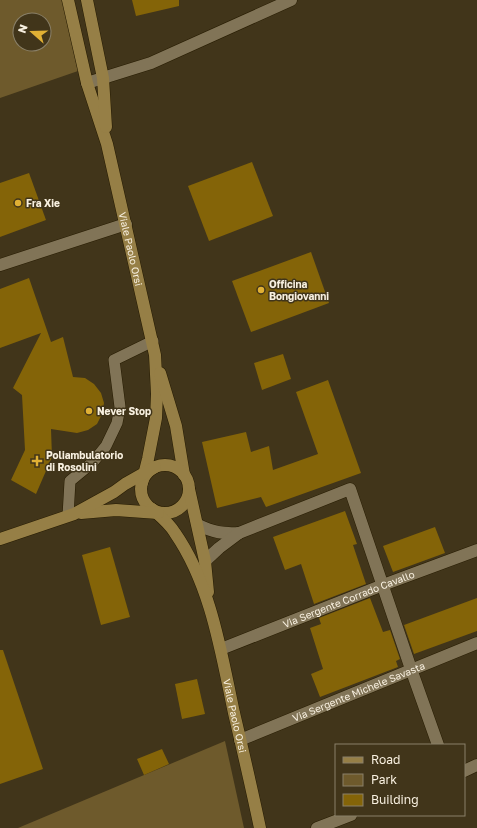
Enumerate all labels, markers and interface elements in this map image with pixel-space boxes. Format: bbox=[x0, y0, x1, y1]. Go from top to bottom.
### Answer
north arrow bbox=[12, 12, 52, 52]
text: N bbox=[15, 22, 30, 35]
place label: Fra Xie bbox=[26, 197, 60, 209]
marker: Fra Xie bbox=[13, 198, 23, 208]
street label: Viale Paolo Orsi bbox=[117, 211, 145, 287]
place label: Officina Bongiovanni bbox=[269, 278, 329, 302]
marker: Officina Bongiovanni bbox=[256, 285, 266, 295]
place label: Never Stop bbox=[97, 405, 151, 417]
marker: Never Stop bbox=[84, 406, 94, 416]
place label: Poliambulatorio di Rosolini bbox=[46, 449, 123, 473]
marker: Poliambulatorio di Rosolini bbox=[31, 455, 43, 467]
street label: Via Sergente Corrado Cavallo bbox=[281, 568, 416, 630]
street label: Via Sergente Michele Savasta bbox=[291, 659, 426, 724]
street label: Viale Paolo Orsi bbox=[221, 678, 249, 754]
legend bbox=[335, 744, 465, 816]
text: Road bbox=[371, 752, 400, 767]
text: Park bbox=[371, 772, 397, 787]
text: Building bbox=[371, 792, 419, 807]

